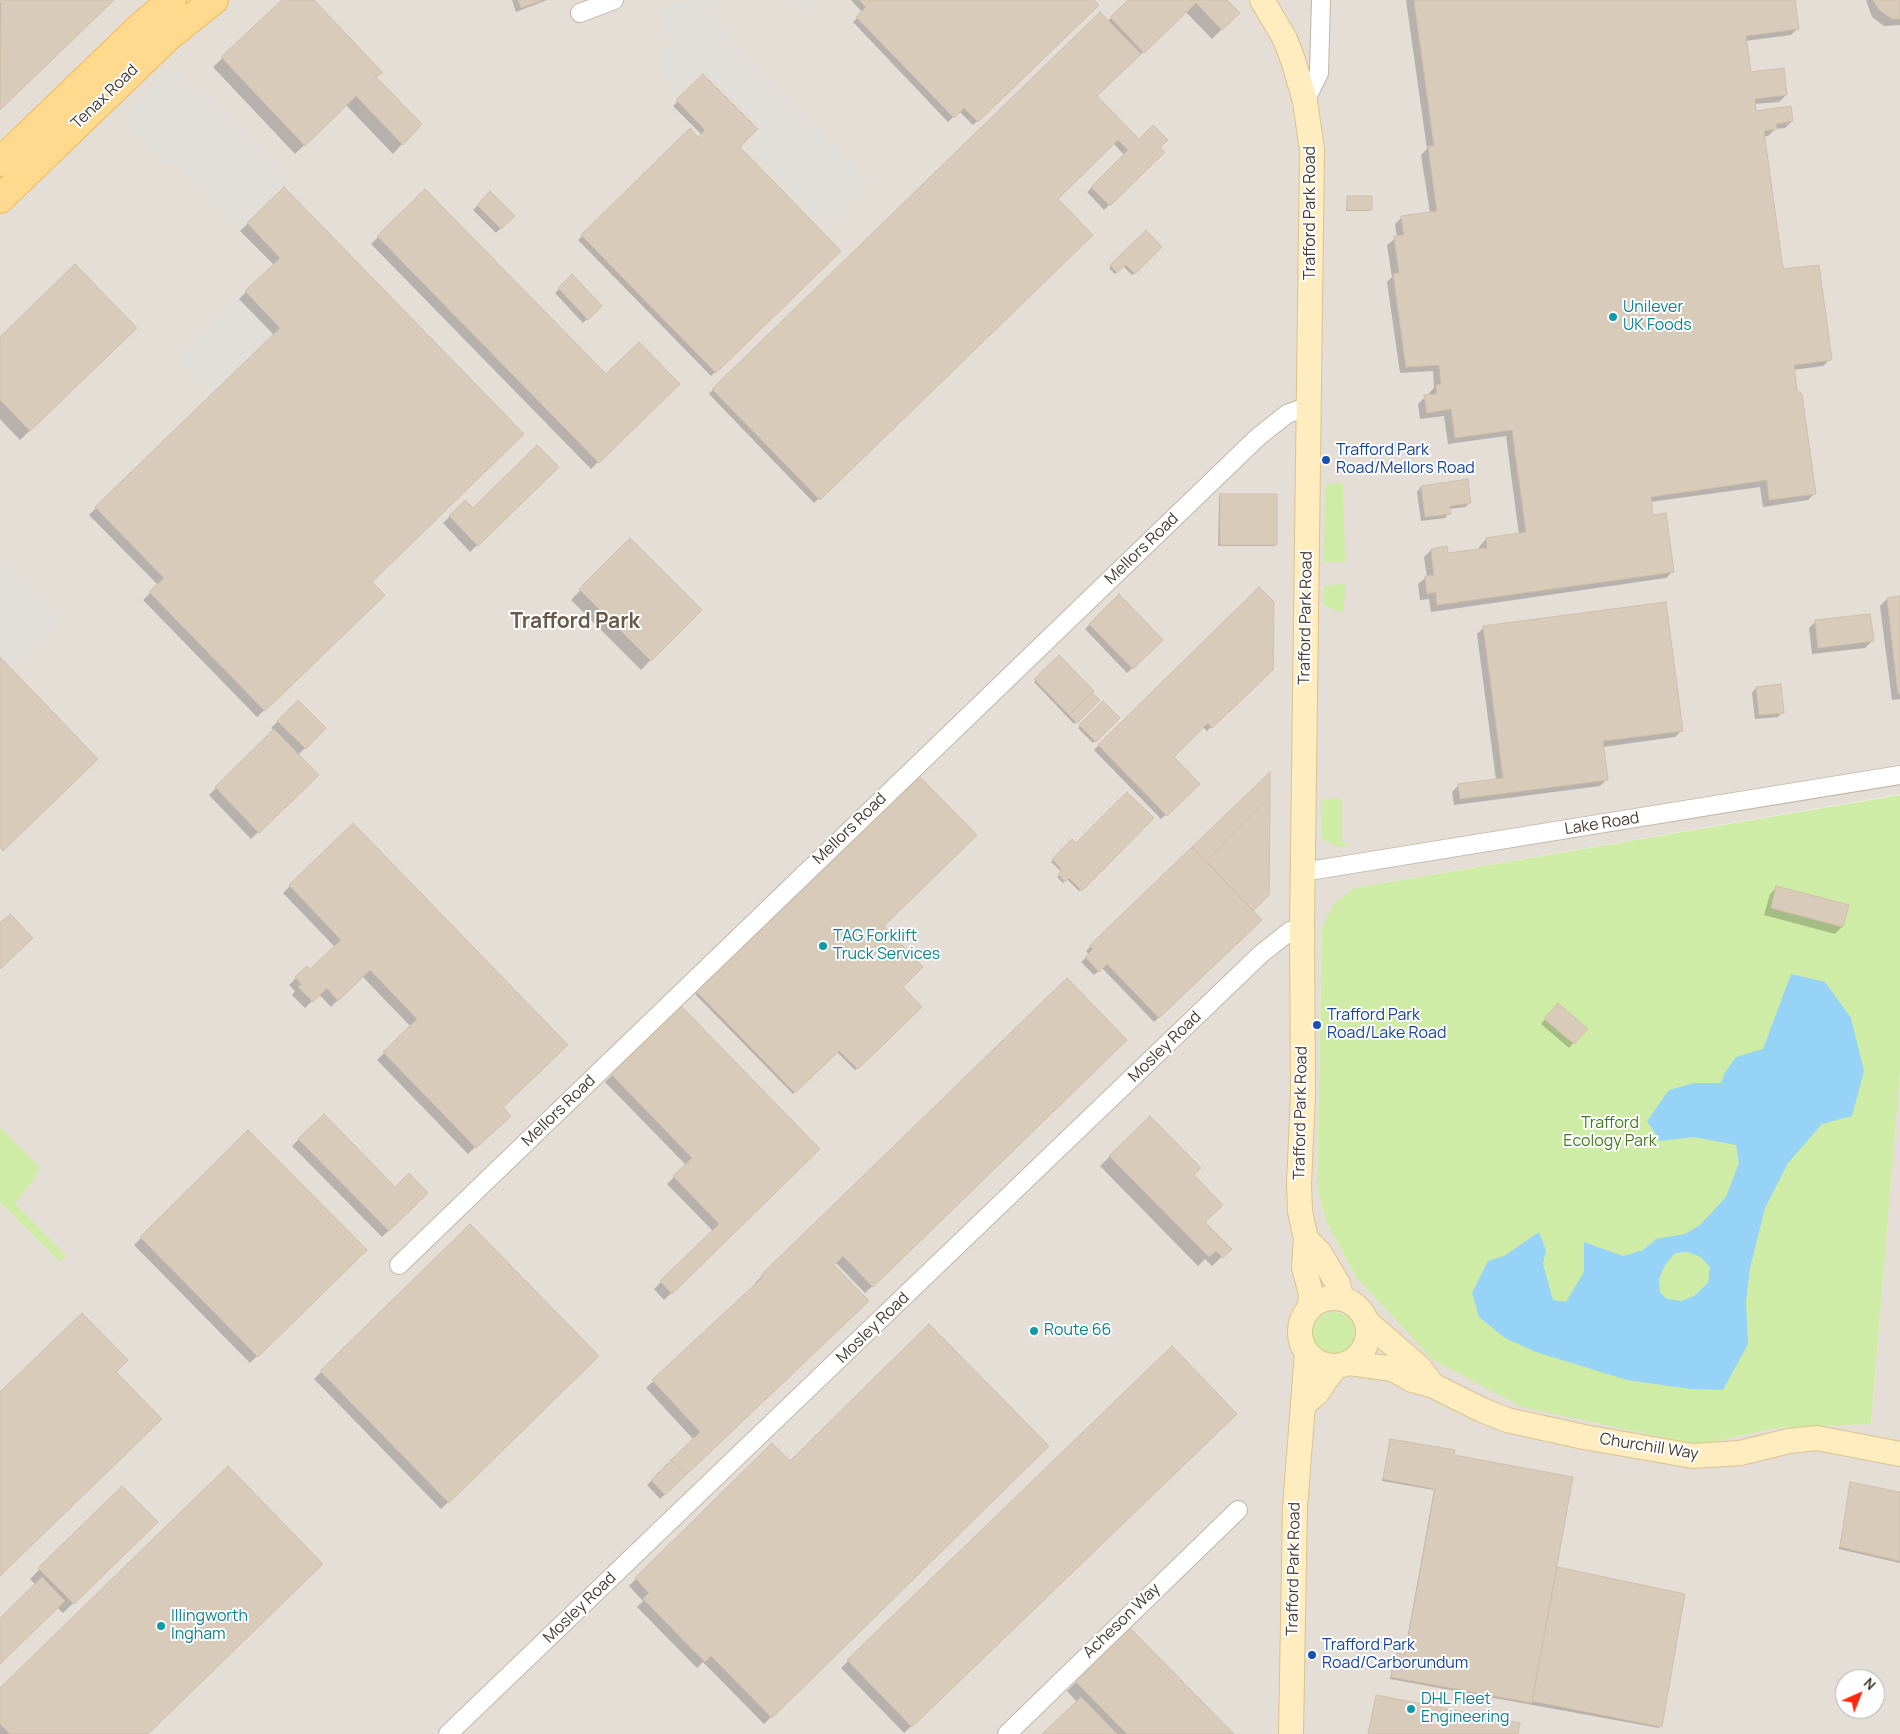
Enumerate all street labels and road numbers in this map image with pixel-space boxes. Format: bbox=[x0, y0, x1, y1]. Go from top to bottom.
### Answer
street label: Tenax Road bbox=[68, 60, 142, 134]
street label: Trafford Park Road bbox=[1301, 146, 1321, 280]
street label: Mellors Road bbox=[1101, 509, 1183, 589]
street label: Trafford Park Road bbox=[1295, 551, 1317, 685]
street label: Mellors Road bbox=[809, 789, 891, 869]
street label: Lake Road bbox=[1563, 809, 1641, 839]
street label: Mosley Road bbox=[1125, 1008, 1205, 1086]
street label: Trafford Park Road bbox=[1290, 1046, 1312, 1180]
street label: Mellors Road bbox=[518, 1071, 600, 1151]
street label: Mosley Road bbox=[833, 1289, 913, 1367]
street label: Churchill Way bbox=[1598, 1430, 1700, 1464]
street label: Trafford Park Road bbox=[1283, 1502, 1305, 1636]
street label: Mosley Road bbox=[540, 1569, 620, 1647]
street label: Acheson Way bbox=[1080, 1580, 1164, 1662]

